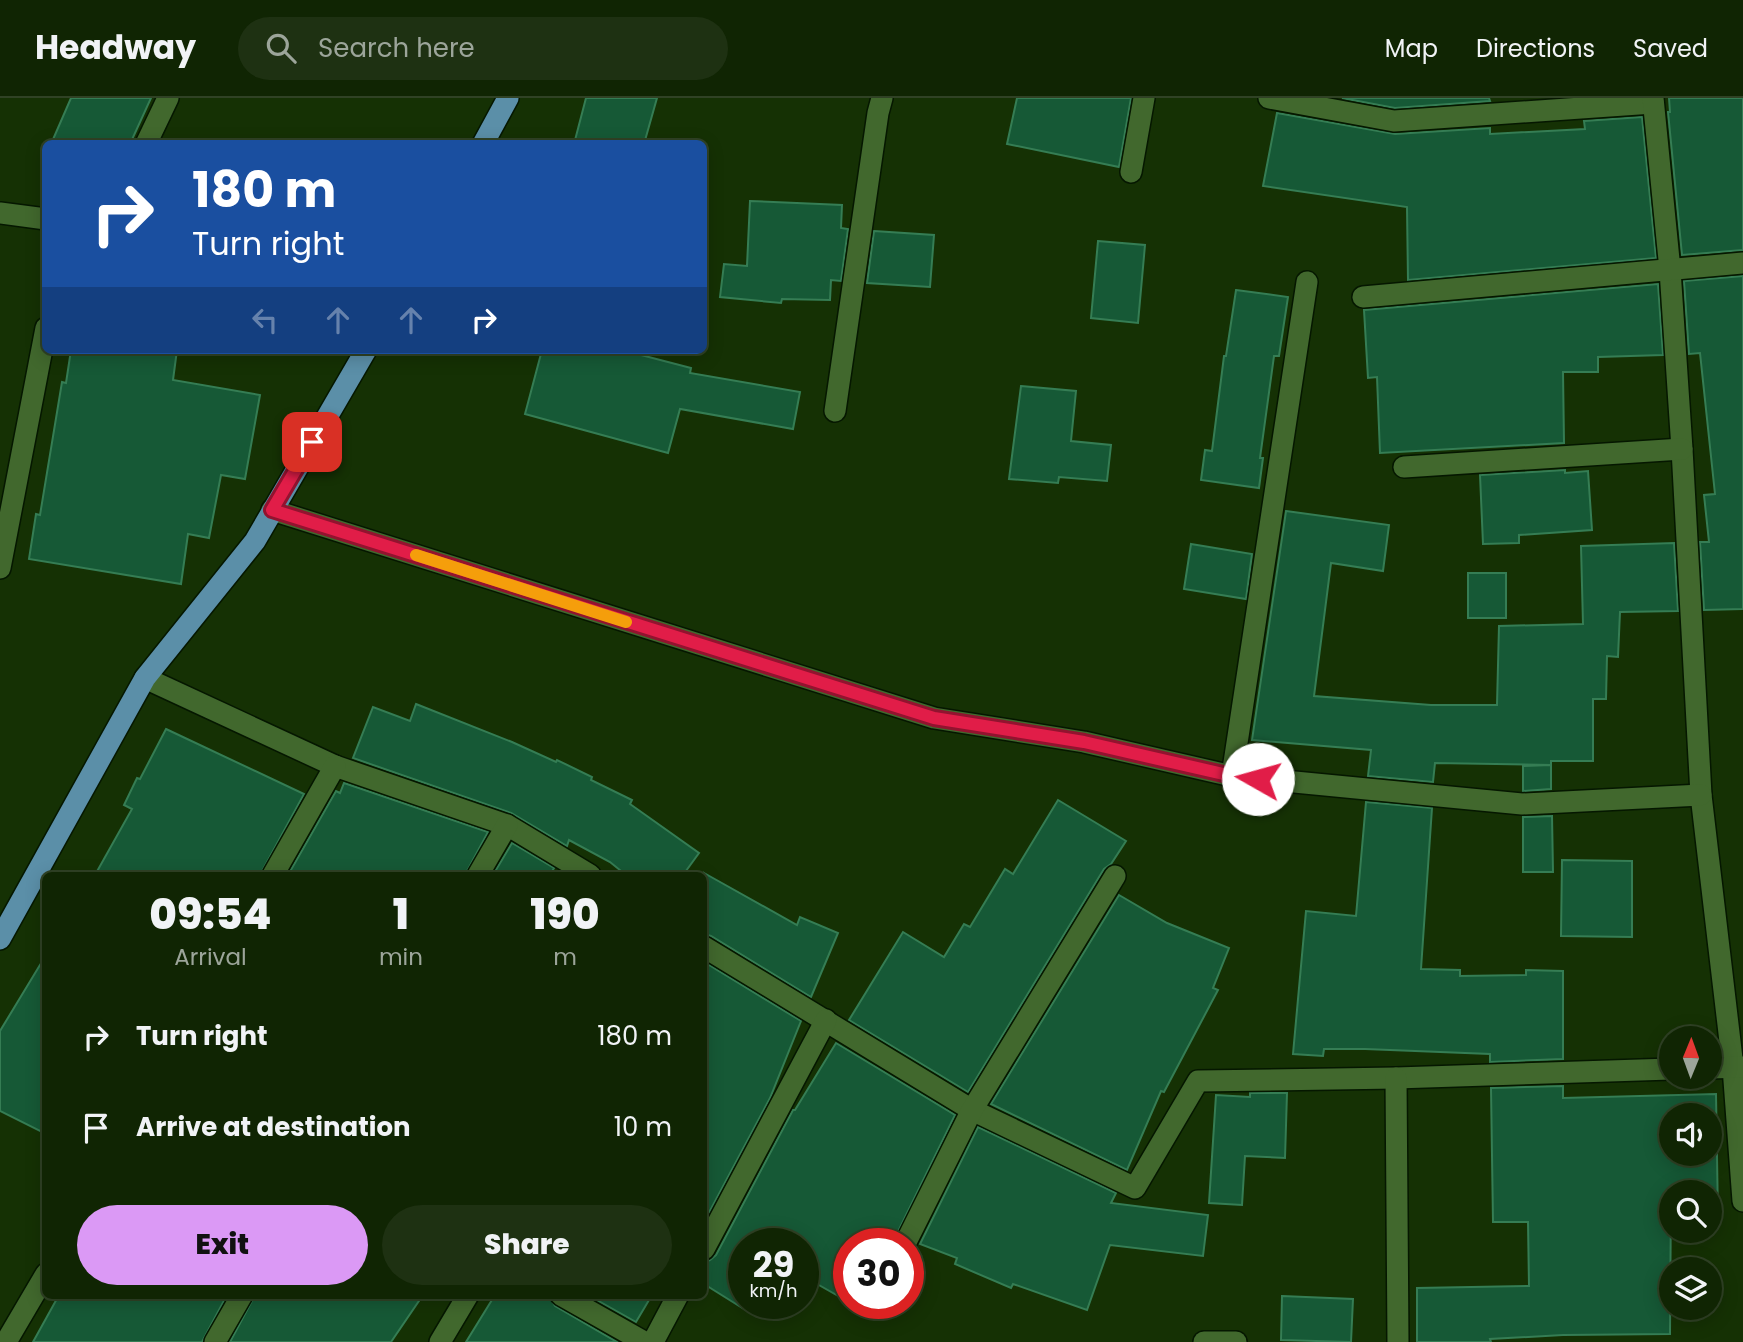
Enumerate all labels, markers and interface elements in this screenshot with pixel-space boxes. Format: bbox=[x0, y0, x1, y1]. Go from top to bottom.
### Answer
search box bbox=[238, 17, 728, 80]
text: Headway bbox=[35, 24, 196, 71]
icon: search bbox=[262, 29, 300, 67]
text: Search here bbox=[318, 30, 475, 66]
text: Map bbox=[1385, 32, 1438, 65]
text: Directions bbox=[1476, 32, 1595, 65]
text: Saved bbox=[1633, 32, 1708, 65]
text: 180 m bbox=[192, 156, 336, 224]
icon: right bbox=[77, 168, 168, 259]
text: Turn right bbox=[192, 221, 344, 266]
icon: left bbox=[246, 301, 284, 339]
icon: ahead bbox=[319, 301, 357, 339]
icon: ahead bbox=[392, 301, 430, 339]
icon: right bbox=[465, 301, 503, 339]
pin bbox=[282, 412, 342, 472]
icon: arrive bbox=[293, 423, 331, 461]
position arrow bbox=[1221, 742, 1295, 816]
text: 09:54 bbox=[149, 885, 272, 944]
text: 1 bbox=[393, 885, 409, 944]
text: 190 bbox=[530, 885, 600, 944]
text: Arrival bbox=[174, 941, 247, 973]
text: min bbox=[379, 941, 423, 973]
text: m bbox=[553, 941, 577, 973]
icon: right bbox=[77, 1018, 115, 1056]
text: Turn right bbox=[136, 1018, 268, 1054]
text: 180 m bbox=[597, 1018, 672, 1054]
north arrow bbox=[1659, 1026, 1722, 1088]
map controls bbox=[1659, 1026, 1722, 1320]
button: sound bbox=[1659, 1103, 1722, 1166]
icon: arrive bbox=[77, 1109, 115, 1147]
text: Arrive at destination bbox=[136, 1109, 411, 1145]
text: 10 m bbox=[614, 1109, 672, 1145]
button: search bbox=[1659, 1180, 1722, 1243]
button: Exit bbox=[77, 1205, 368, 1285]
button: Share bbox=[382, 1205, 672, 1285]
speed limit sign: 30 bbox=[833, 1228, 924, 1319]
text: 29 bbox=[753, 1240, 794, 1289]
button: layers bbox=[1659, 1257, 1722, 1320]
text: km/h bbox=[750, 1278, 797, 1303]

